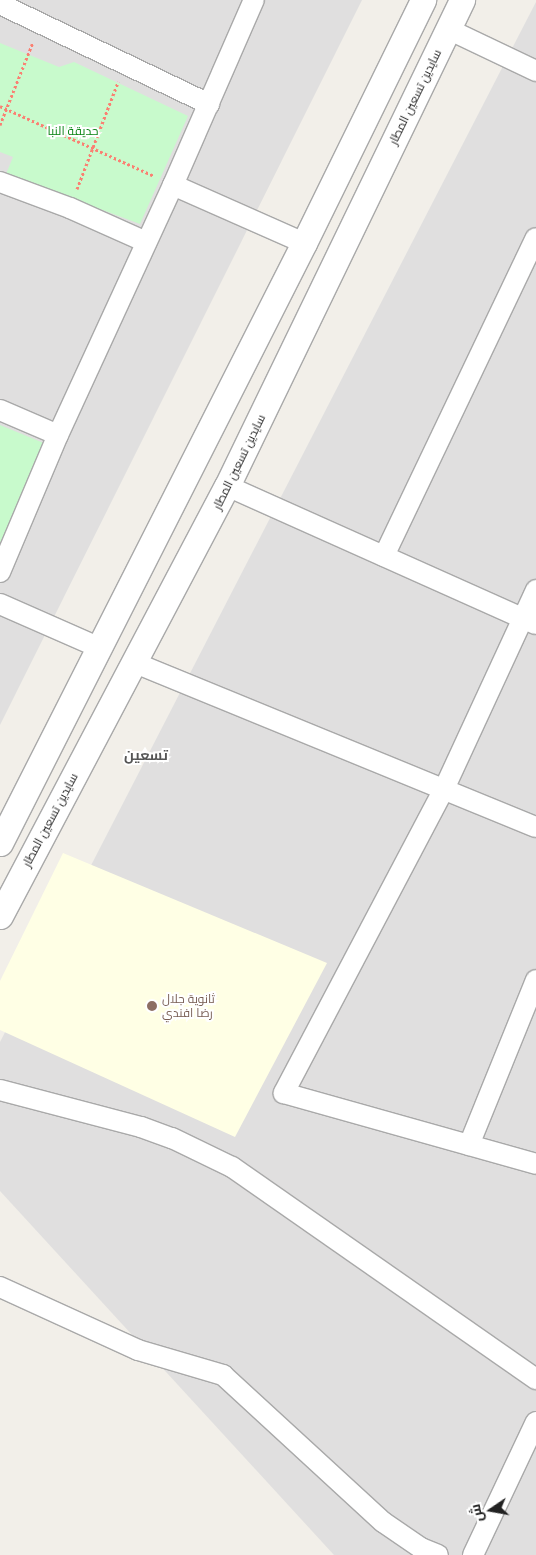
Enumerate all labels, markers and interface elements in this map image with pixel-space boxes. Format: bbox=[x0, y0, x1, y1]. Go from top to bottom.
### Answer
street label: سايدين تسعين المطار bbox=[386, 47, 444, 147]
park label: حديقة النبا bbox=[47, 124, 99, 138]
street label: سايدين تسعين المطار bbox=[210, 412, 268, 512]
district label: تسعین bbox=[124, 747, 168, 763]
street label: سايدين تسعين المطار bbox=[19, 771, 81, 869]
place label: ثانوية جلال رضا افندي bbox=[162, 992, 215, 1020]
marker: ثانوية جلال رضا افندي bbox=[146, 1000, 158, 1012]
north arrow bbox=[466, 1485, 516, 1535]
text: ش bbox=[466, 1503, 486, 1524]

